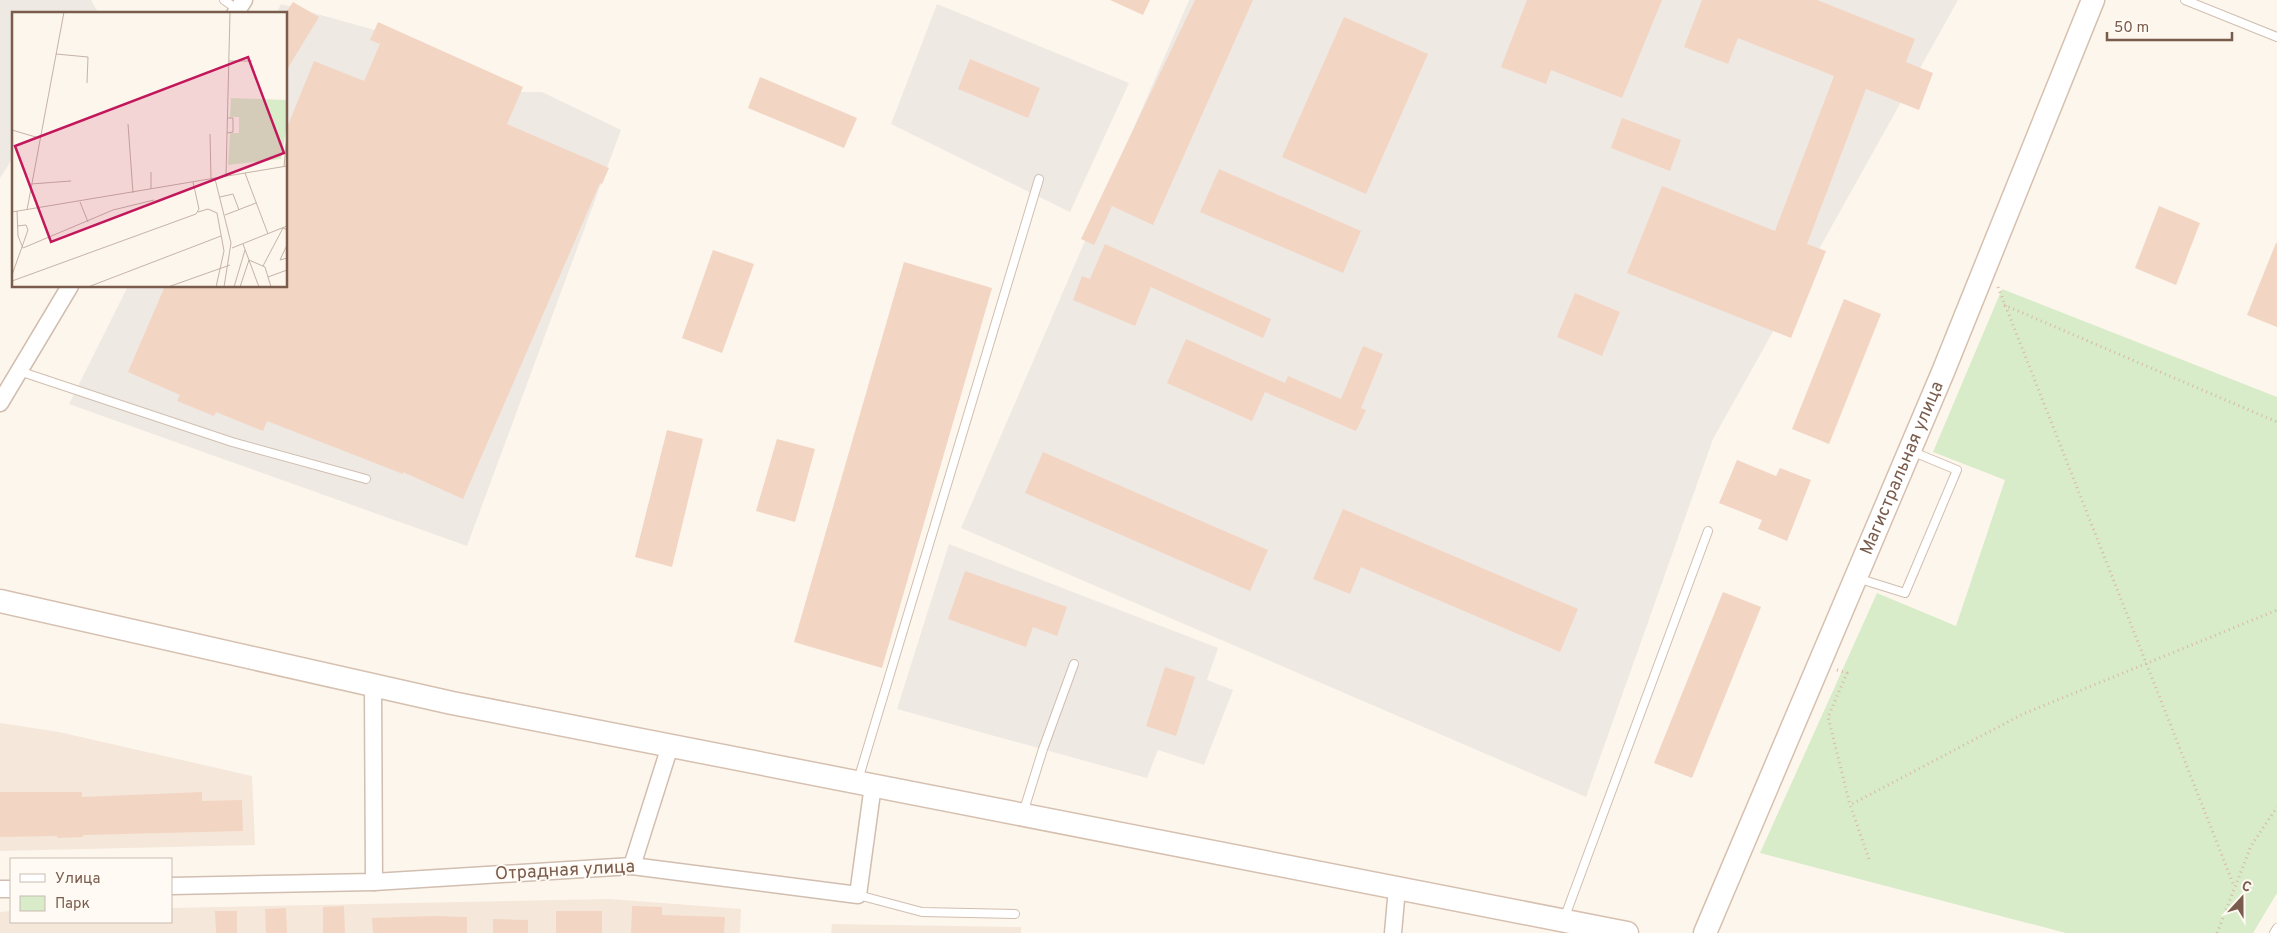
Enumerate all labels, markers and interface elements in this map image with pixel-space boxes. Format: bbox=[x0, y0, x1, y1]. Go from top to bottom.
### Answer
scale bar bbox=[2107, 10, 2232, 42]
inset map bbox=[12, 12, 288, 288]
text: 50 m bbox=[2114, 19, 2149, 38]
street label: Магистральная улица bbox=[1855, 378, 1949, 558]
street label: Отрадная улица bbox=[494, 856, 636, 886]
legend bbox=[10, 858, 172, 923]
text: Улица bbox=[55, 870, 100, 889]
north arrow bbox=[2217, 873, 2267, 923]
text: С bbox=[2239, 878, 2253, 897]
text: Парк bbox=[55, 895, 90, 914]

